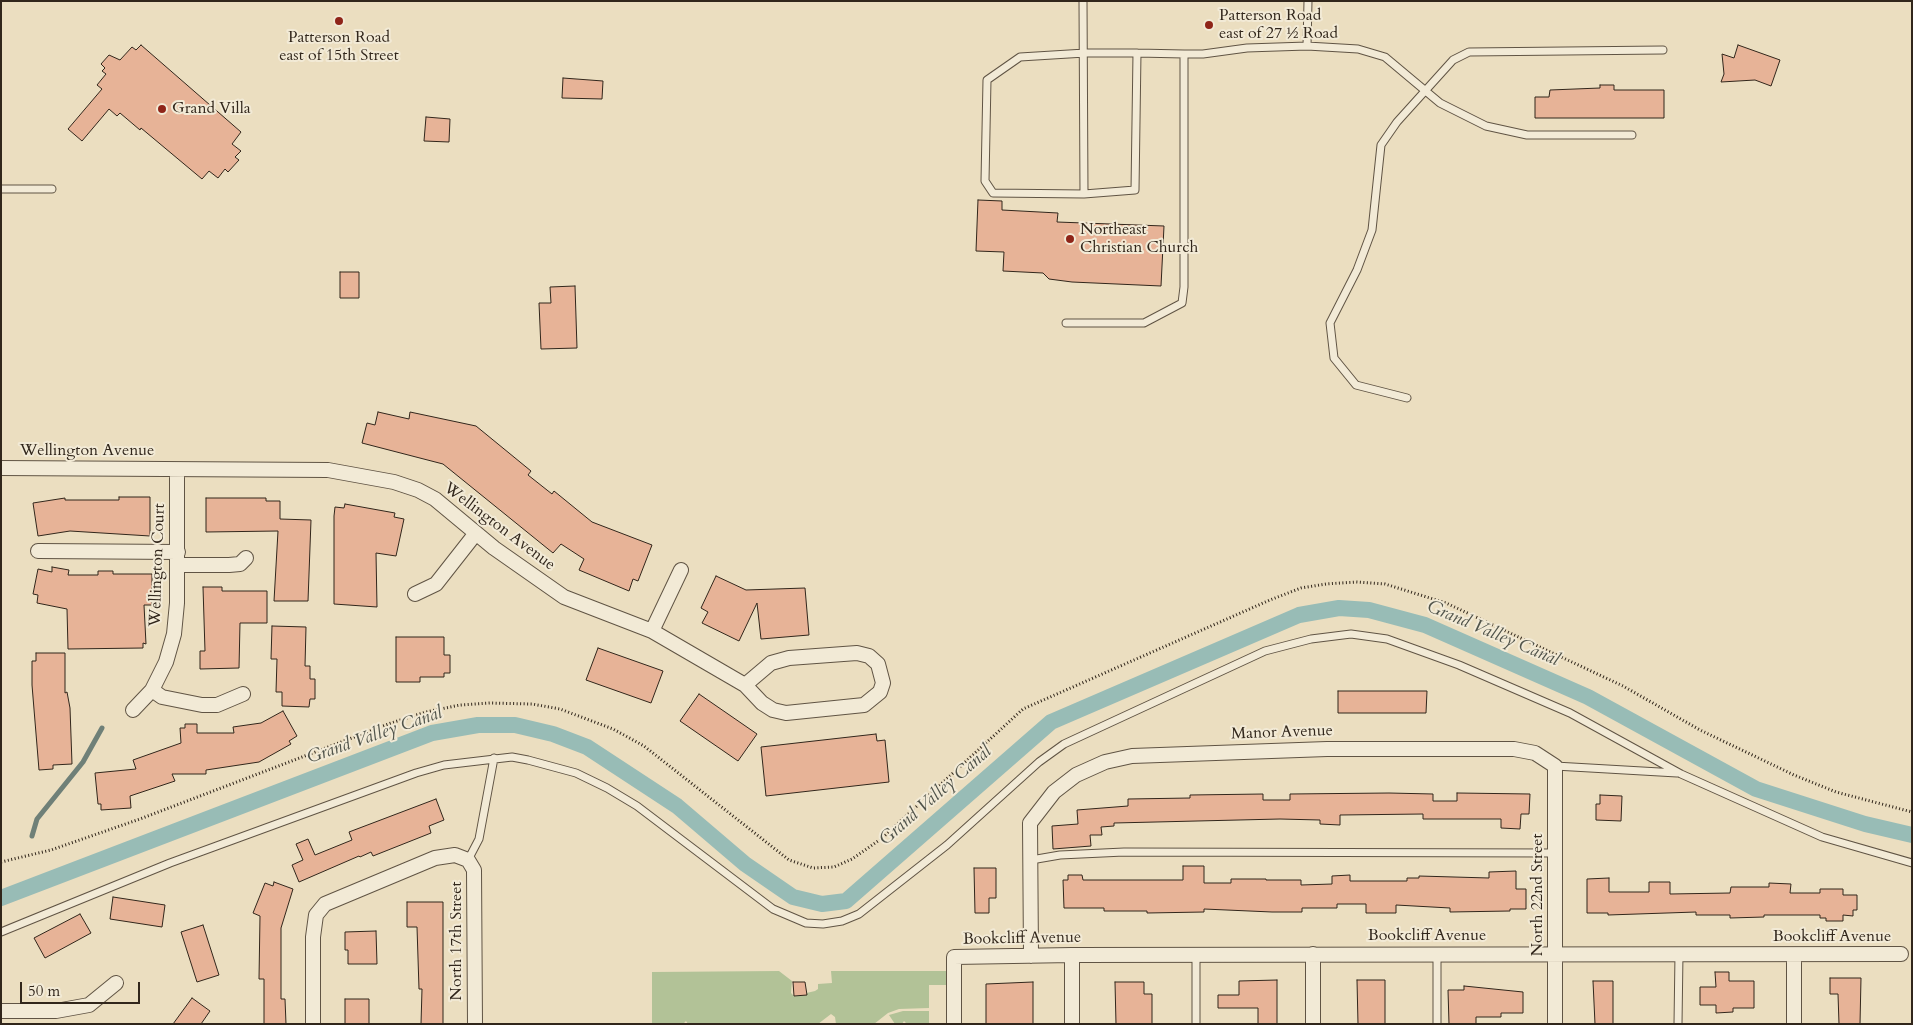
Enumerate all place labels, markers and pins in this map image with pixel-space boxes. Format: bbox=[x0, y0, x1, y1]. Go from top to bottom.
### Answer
place label: Patterson Road east of 27 ½ Road bbox=[1219, 6, 1338, 44]
marker: Patterson Road east of 15th Street bbox=[333, 15, 345, 27]
marker: Patterson Road east of 27 ½ Road bbox=[1203, 19, 1215, 31]
place label: Patterson Road east of 15th Street bbox=[279, 28, 399, 66]
place label: Grand Villa bbox=[172, 99, 251, 119]
marker: Grand Villa bbox=[156, 103, 168, 115]
place label: Northeast Christian Church bbox=[1080, 220, 1198, 258]
marker: Northeast Christian Church bbox=[1064, 233, 1076, 245]

